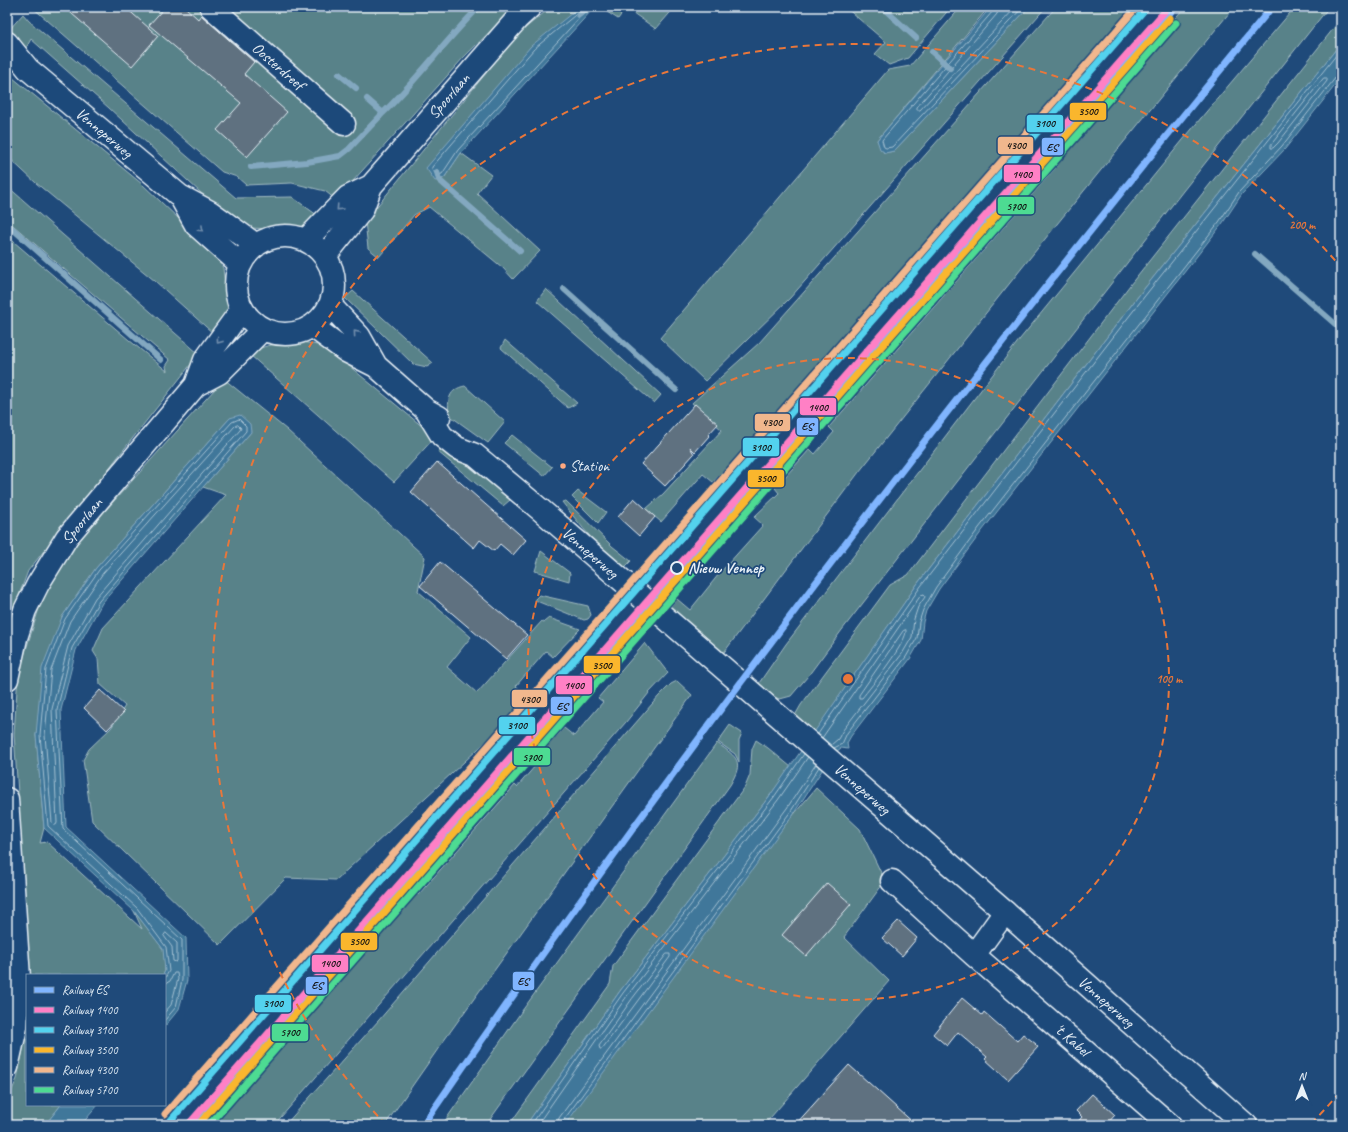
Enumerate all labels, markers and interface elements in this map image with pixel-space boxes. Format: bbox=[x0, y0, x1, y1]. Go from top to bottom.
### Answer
street label: Oosterdreef bbox=[248, 38, 311, 97]
street label: Spoorlaan bbox=[424, 68, 475, 123]
line badge: 3500 bbox=[1069, 102, 1107, 121]
street label: Venneperweg bbox=[71, 103, 138, 163]
text: 3500 bbox=[1078, 104, 1099, 118]
line badge: 3100 bbox=[1026, 114, 1064, 133]
text: 3100 bbox=[1035, 116, 1056, 130]
line badge: 4300 bbox=[997, 136, 1034, 155]
line badge: ES bbox=[1041, 137, 1064, 156]
text: 4300 bbox=[1006, 138, 1027, 152]
text: ES bbox=[1047, 140, 1060, 154]
line badge: 1400 bbox=[1003, 164, 1041, 183]
text: 1400 bbox=[1012, 167, 1033, 181]
line badge: 5700 bbox=[997, 196, 1035, 215]
text: 5700 bbox=[1006, 199, 1027, 213]
one-way arrow bbox=[336, 203, 343, 210]
text: 200 m bbox=[1289, 217, 1316, 233]
one-way arrow bbox=[196, 224, 204, 232]
one-way arrow bbox=[354, 330, 361, 338]
one-way arrow bbox=[216, 337, 224, 344]
line badge: 1400 bbox=[799, 397, 837, 416]
text: 1400 bbox=[808, 400, 829, 414]
line badge: 4300 bbox=[754, 413, 791, 432]
text: 4300 bbox=[762, 415, 783, 429]
line badge: ES bbox=[796, 417, 819, 436]
text: ES bbox=[802, 419, 815, 433]
line badge: 3100 bbox=[742, 437, 780, 457]
text: 3100 bbox=[751, 440, 772, 454]
place label: Station bbox=[570, 457, 610, 476]
marker: Station bbox=[558, 461, 568, 471]
line badge: 3500 bbox=[747, 469, 785, 488]
text: 3500 bbox=[756, 471, 777, 485]
street label: Spoorlaan bbox=[57, 493, 107, 548]
street label: Venneperweg bbox=[558, 523, 623, 584]
place label: Nieuw Vennep bbox=[688, 558, 765, 578]
marker: Nieuw Vennep bbox=[670, 561, 684, 575]
line badge: 3500 bbox=[583, 655, 621, 674]
text: 3500 bbox=[592, 658, 613, 672]
text: 100 m bbox=[1156, 671, 1183, 687]
centre of rings bbox=[841, 672, 855, 686]
line badge: 1400 bbox=[555, 675, 593, 695]
text: 1400 bbox=[564, 678, 585, 692]
line badge: 4300 bbox=[511, 689, 548, 708]
text: 4300 bbox=[520, 692, 541, 706]
line badge: ES bbox=[550, 696, 573, 715]
text: ES bbox=[557, 699, 570, 713]
line badge: 3100 bbox=[498, 716, 536, 735]
text: 3100 bbox=[507, 718, 528, 732]
line badge: 5700 bbox=[513, 747, 551, 766]
text: 5700 bbox=[522, 750, 543, 764]
street label: Venneperweg bbox=[830, 759, 895, 820]
line badge: 3500 bbox=[340, 932, 378, 951]
text: 3500 bbox=[349, 934, 370, 948]
line badge: 1400 bbox=[311, 954, 349, 973]
text: 1400 bbox=[320, 956, 341, 970]
line badge: ES bbox=[512, 971, 535, 991]
street label: Venneperweg bbox=[1074, 972, 1139, 1033]
legend bbox=[26, 974, 166, 1106]
text: ES bbox=[518, 974, 531, 988]
line badge: ES bbox=[305, 976, 328, 995]
text: ES bbox=[312, 978, 325, 992]
text: Railway ES bbox=[62, 982, 110, 998]
line badge: 3100 bbox=[254, 994, 292, 1013]
text: 3100 bbox=[263, 996, 284, 1010]
text: Railway 1400 bbox=[62, 1002, 119, 1018]
street label: 't Kabel bbox=[1050, 1019, 1096, 1063]
text: Railway 3100 bbox=[62, 1022, 119, 1038]
line badge: 5700 bbox=[271, 1023, 309, 1042]
text: 5700 bbox=[280, 1025, 301, 1039]
text: Railway 3500 bbox=[62, 1042, 119, 1058]
text: Railway 4300 bbox=[62, 1062, 119, 1078]
north arrow bbox=[1282, 1066, 1322, 1106]
text: N bbox=[1299, 1069, 1308, 1083]
text: Railway 5700 bbox=[62, 1082, 119, 1098]

